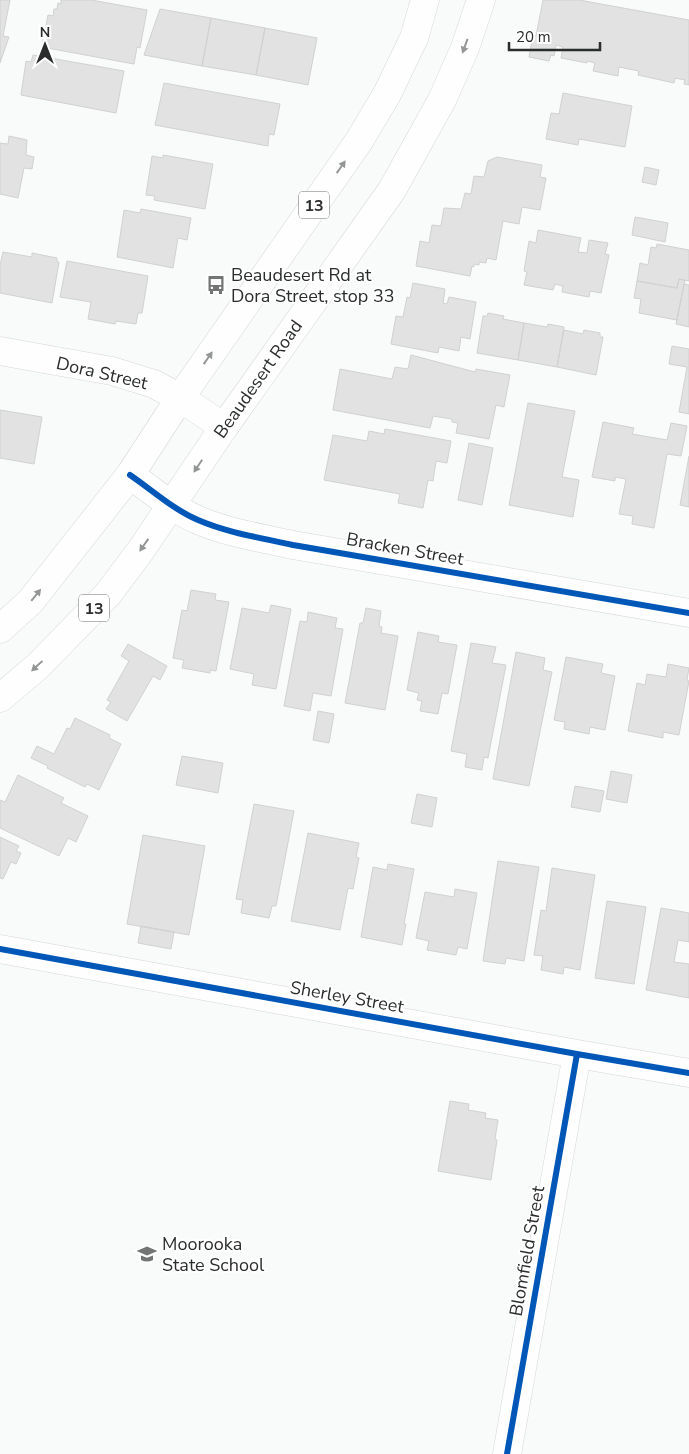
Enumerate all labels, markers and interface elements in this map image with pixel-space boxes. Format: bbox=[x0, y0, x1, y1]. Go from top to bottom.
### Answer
north arrow bbox=[20, 20, 70, 70]
scale bar bbox=[509, 20, 600, 52]
text: N bbox=[40, 23, 50, 42]
text: 20 m bbox=[516, 27, 551, 47]
one-way arrow bbox=[461, 39, 469, 53]
one-way arrow bbox=[336, 160, 346, 174]
road number: 13 bbox=[299, 192, 329, 218]
place label: Beaudesert Rd at Dora Street, stop 33 bbox=[231, 263, 394, 308]
bus stop icon: Beaudesert Rd at Dora Street, stop 33 bbox=[205, 274, 227, 296]
street label: Beaudesert Road bbox=[208, 315, 308, 443]
street label: Dora Street bbox=[54, 351, 151, 395]
one-way arrow bbox=[203, 351, 213, 365]
one-way arrow bbox=[193, 459, 203, 472]
street label: Bracken Street bbox=[344, 527, 466, 571]
one-way arrow bbox=[139, 538, 149, 552]
one-way arrow bbox=[30, 589, 41, 602]
road number: 13 bbox=[79, 594, 109, 622]
one-way arrow bbox=[31, 660, 43, 672]
street label: Sherley Street bbox=[288, 975, 406, 1019]
street label: Blomfield Street bbox=[504, 1183, 550, 1318]
place label: Moorooka State School bbox=[162, 1232, 265, 1277]
school or university icon: Moorooka State School bbox=[136, 1243, 158, 1265]

